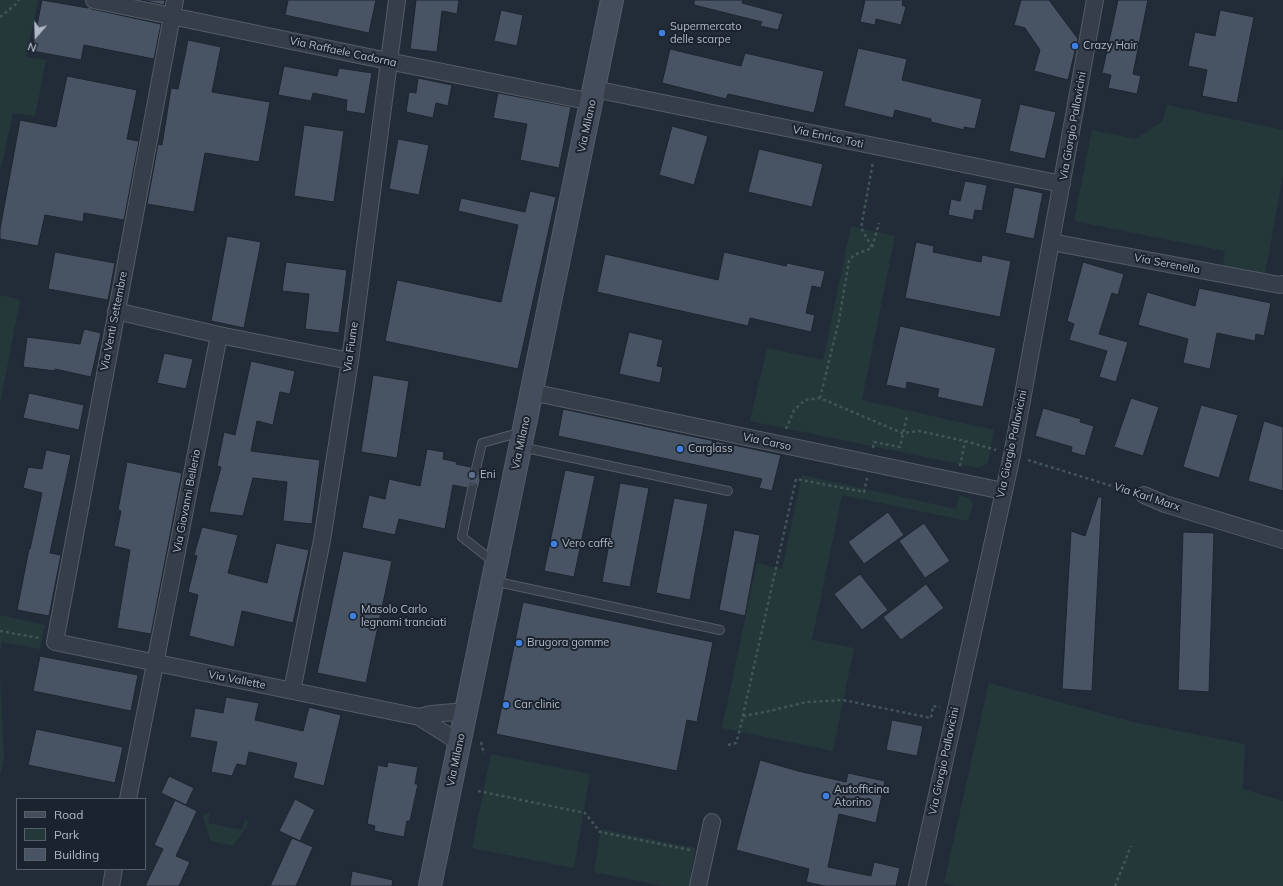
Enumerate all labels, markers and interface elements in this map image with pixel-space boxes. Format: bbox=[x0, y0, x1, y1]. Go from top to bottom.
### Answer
north arrow bbox=[16, 16, 56, 56]
place label: Supermercato delle scarpe bbox=[670, 20, 741, 46]
marker: Supermercato delle scarpe bbox=[657, 28, 667, 38]
street label: Via Raffaele Cadorna bbox=[288, 34, 398, 70]
text: N bbox=[26, 39, 38, 55]
place label: Crazy Hair bbox=[1083, 39, 1137, 53]
marker: Crazy Hair bbox=[1070, 41, 1080, 51]
street label: Via Giorgio Pallavicini bbox=[1057, 71, 1089, 181]
street label: Via Milano bbox=[575, 98, 599, 154]
street label: Via Enrico Toti bbox=[791, 123, 865, 151]
street label: Via Serenella bbox=[1133, 251, 1201, 277]
street label: Via Venti Settembre bbox=[98, 270, 130, 372]
street label: Via Fiume bbox=[341, 321, 361, 373]
street label: Via Giorgio Pallavicini bbox=[994, 389, 1030, 499]
street label: Via Milano bbox=[509, 415, 533, 471]
street label: Via Carso bbox=[741, 430, 793, 454]
place label: Carglass bbox=[688, 442, 733, 456]
marker: Carglass bbox=[675, 444, 685, 454]
street label: Via Giovanni Bellerio bbox=[171, 448, 203, 554]
place label: Eni bbox=[480, 468, 496, 482]
marker: Eni bbox=[467, 470, 477, 480]
street label: Via Karl Marx bbox=[1112, 480, 1182, 514]
place label: Vero caffè bbox=[562, 537, 613, 551]
marker: Vero caffè bbox=[549, 539, 559, 549]
place label: Masolo Carlo legnami tranciati bbox=[361, 603, 446, 629]
marker: Masolo Carlo legnami tranciati bbox=[348, 611, 358, 621]
place label: Brugora gomme bbox=[527, 636, 609, 650]
marker: Brugora gomme bbox=[514, 638, 524, 648]
street label: Via Vallette bbox=[207, 668, 267, 692]
place label: Car clinic bbox=[514, 698, 560, 712]
marker: Car clinic bbox=[501, 700, 511, 710]
street label: Via Giorgio Pallavicini bbox=[926, 706, 962, 816]
street label: Via Milano bbox=[444, 732, 468, 788]
place label: Autofficina Atorino bbox=[834, 783, 889, 809]
marker: Autofficina Atorino bbox=[821, 791, 831, 801]
legend bbox=[16, 798, 146, 870]
text: Road bbox=[54, 807, 83, 822]
text: Park bbox=[54, 827, 79, 842]
text: Building bbox=[54, 847, 99, 862]

